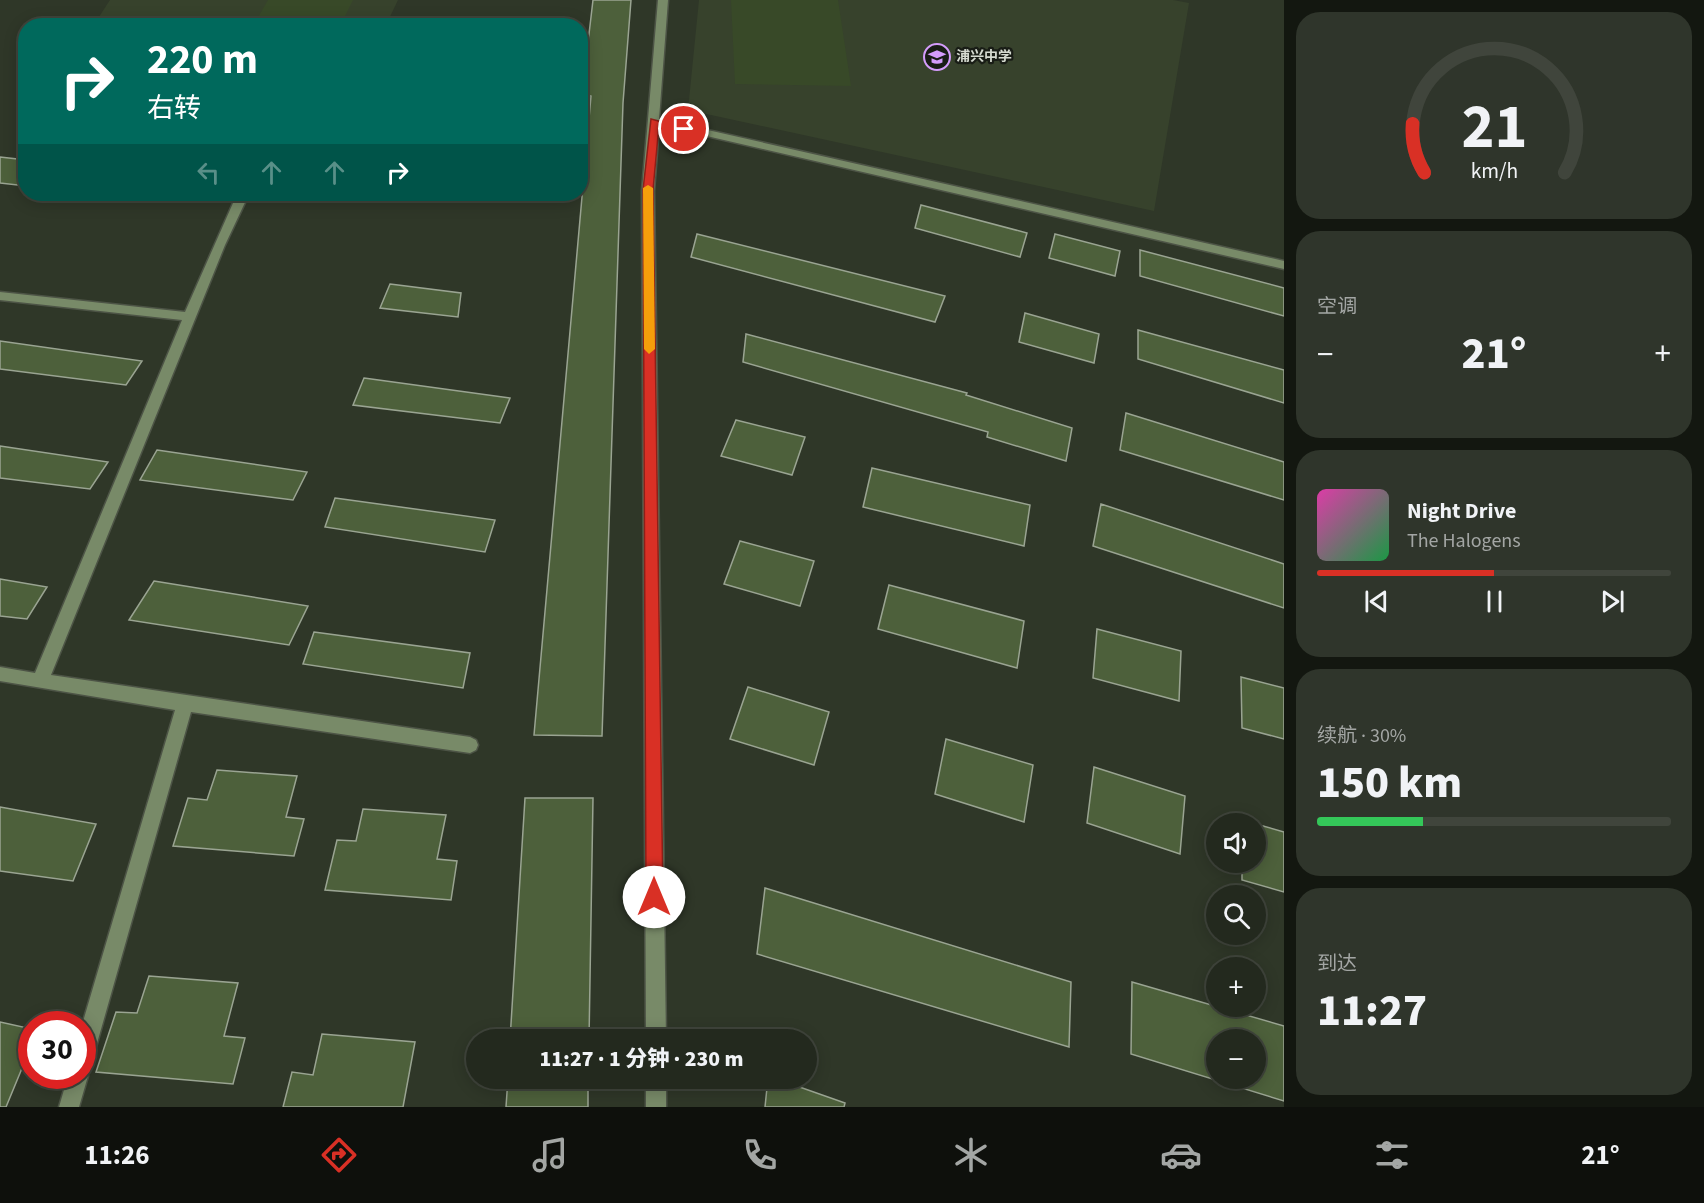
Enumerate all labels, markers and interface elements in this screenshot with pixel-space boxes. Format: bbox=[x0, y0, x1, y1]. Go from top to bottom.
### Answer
text: 220 m bbox=[147, 30, 258, 90]
icon: right bbox=[48, 42, 126, 120]
school or university icon: 浦兴中学 bbox=[922, 42, 952, 72]
place label: 浦兴中学 bbox=[956, 47, 1012, 67]
text: 21 bbox=[1461, 83, 1527, 172]
text: 右转 bbox=[147, 89, 201, 128]
pin bbox=[658, 103, 709, 154]
icon: arrive bbox=[667, 112, 700, 145]
icon: left bbox=[192, 156, 225, 189]
icon: ahead bbox=[255, 156, 288, 189]
icon: ahead bbox=[318, 156, 351, 189]
icon: right bbox=[381, 156, 414, 189]
text: km/h bbox=[1470, 156, 1518, 187]
text: 空调 bbox=[1317, 293, 1357, 321]
text: 21° bbox=[1462, 322, 1526, 386]
text: − bbox=[1317, 331, 1333, 378]
text: + bbox=[1655, 331, 1671, 378]
text: Night Drive bbox=[1407, 495, 1516, 527]
text: The Halogens bbox=[1407, 527, 1521, 555]
icon: previous bbox=[1360, 585, 1393, 618]
icon: pause bbox=[1478, 585, 1511, 618]
icon: next bbox=[1596, 585, 1629, 618]
text: 续航 · 30% bbox=[1317, 722, 1406, 750]
text: 150 km bbox=[1317, 751, 1462, 815]
map controls bbox=[1206, 813, 1266, 1089]
button: sound bbox=[1206, 813, 1266, 873]
position arrow bbox=[622, 865, 686, 929]
button: search bbox=[1206, 885, 1266, 945]
text: 到达 bbox=[1317, 950, 1357, 978]
button: + bbox=[1206, 957, 1266, 1017]
text: 11:27 bbox=[1317, 979, 1427, 1043]
speed limit sign: 30 bbox=[18, 1011, 96, 1089]
button: − bbox=[1206, 1029, 1266, 1089]
text: 11:27 · 1 分钟 · 230 m bbox=[540, 1043, 743, 1075]
icon: directions bbox=[318, 1134, 360, 1176]
icon: music bbox=[529, 1134, 571, 1176]
icon: phone bbox=[739, 1134, 781, 1176]
icon: climate bbox=[950, 1134, 992, 1176]
icon: car bbox=[1160, 1134, 1202, 1176]
icon: filters bbox=[1371, 1134, 1413, 1176]
text: 11:26 bbox=[84, 1136, 149, 1175]
text: 21° bbox=[1581, 1136, 1620, 1175]

